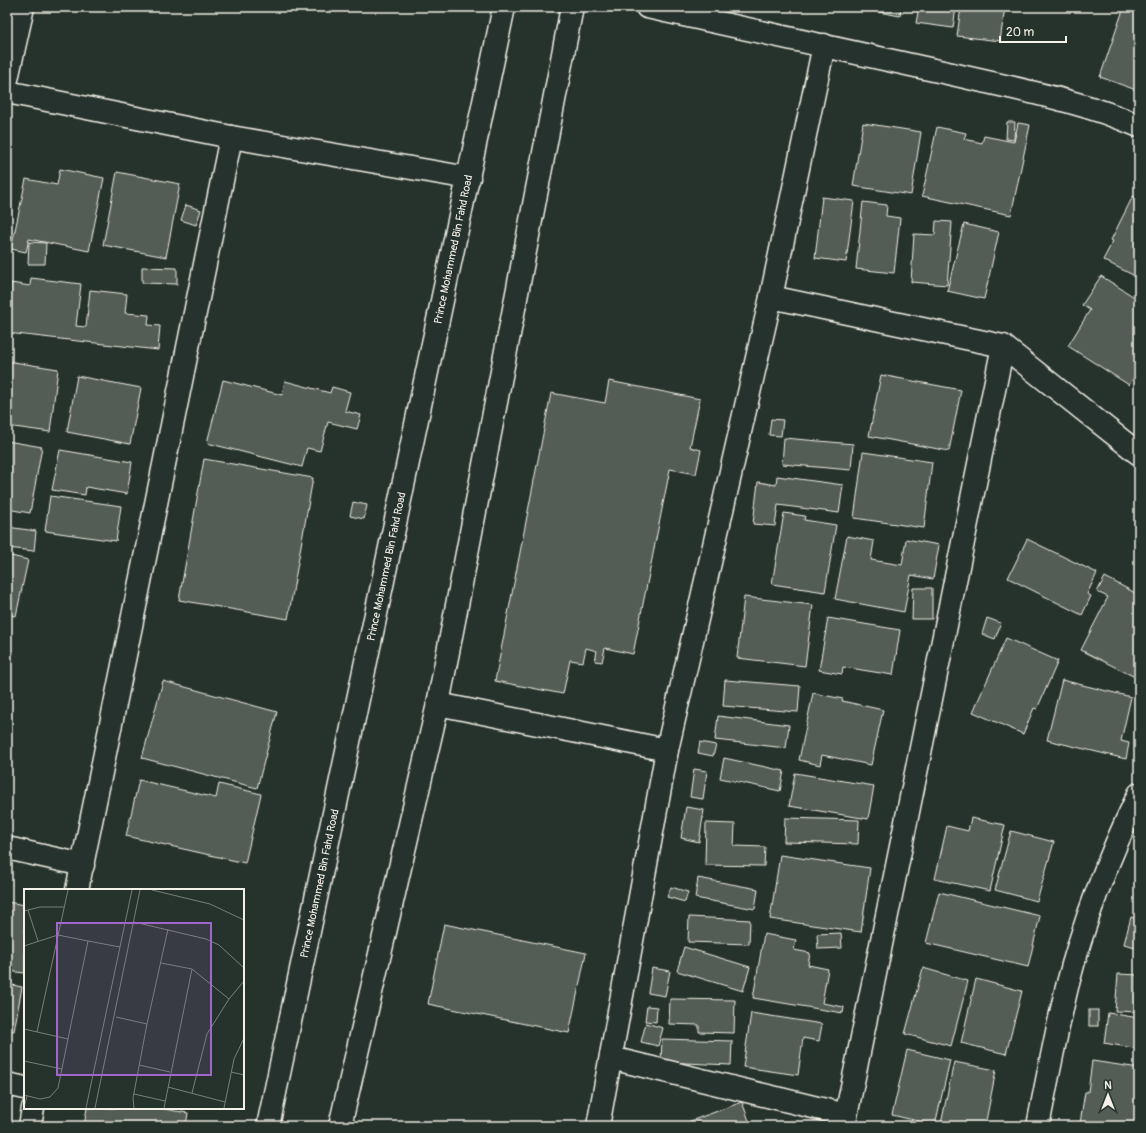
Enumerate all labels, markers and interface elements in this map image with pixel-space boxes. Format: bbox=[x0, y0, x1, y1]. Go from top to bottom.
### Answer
scale bar bbox=[1000, 18, 1066, 44]
text: 20 m bbox=[1006, 25, 1035, 40]
street label: Prince Mohammed Bin Fahd Road bbox=[431, 174, 475, 325]
street label: Prince Mohammed Bin Fahd Road bbox=[365, 491, 409, 642]
street label: Prince Mohammed Bin Fahd Road bbox=[298, 808, 342, 959]
inset map bbox=[24, 889, 244, 1109]
north arrow bbox=[1088, 1075, 1128, 1115]
text: N bbox=[1104, 1079, 1112, 1092]

